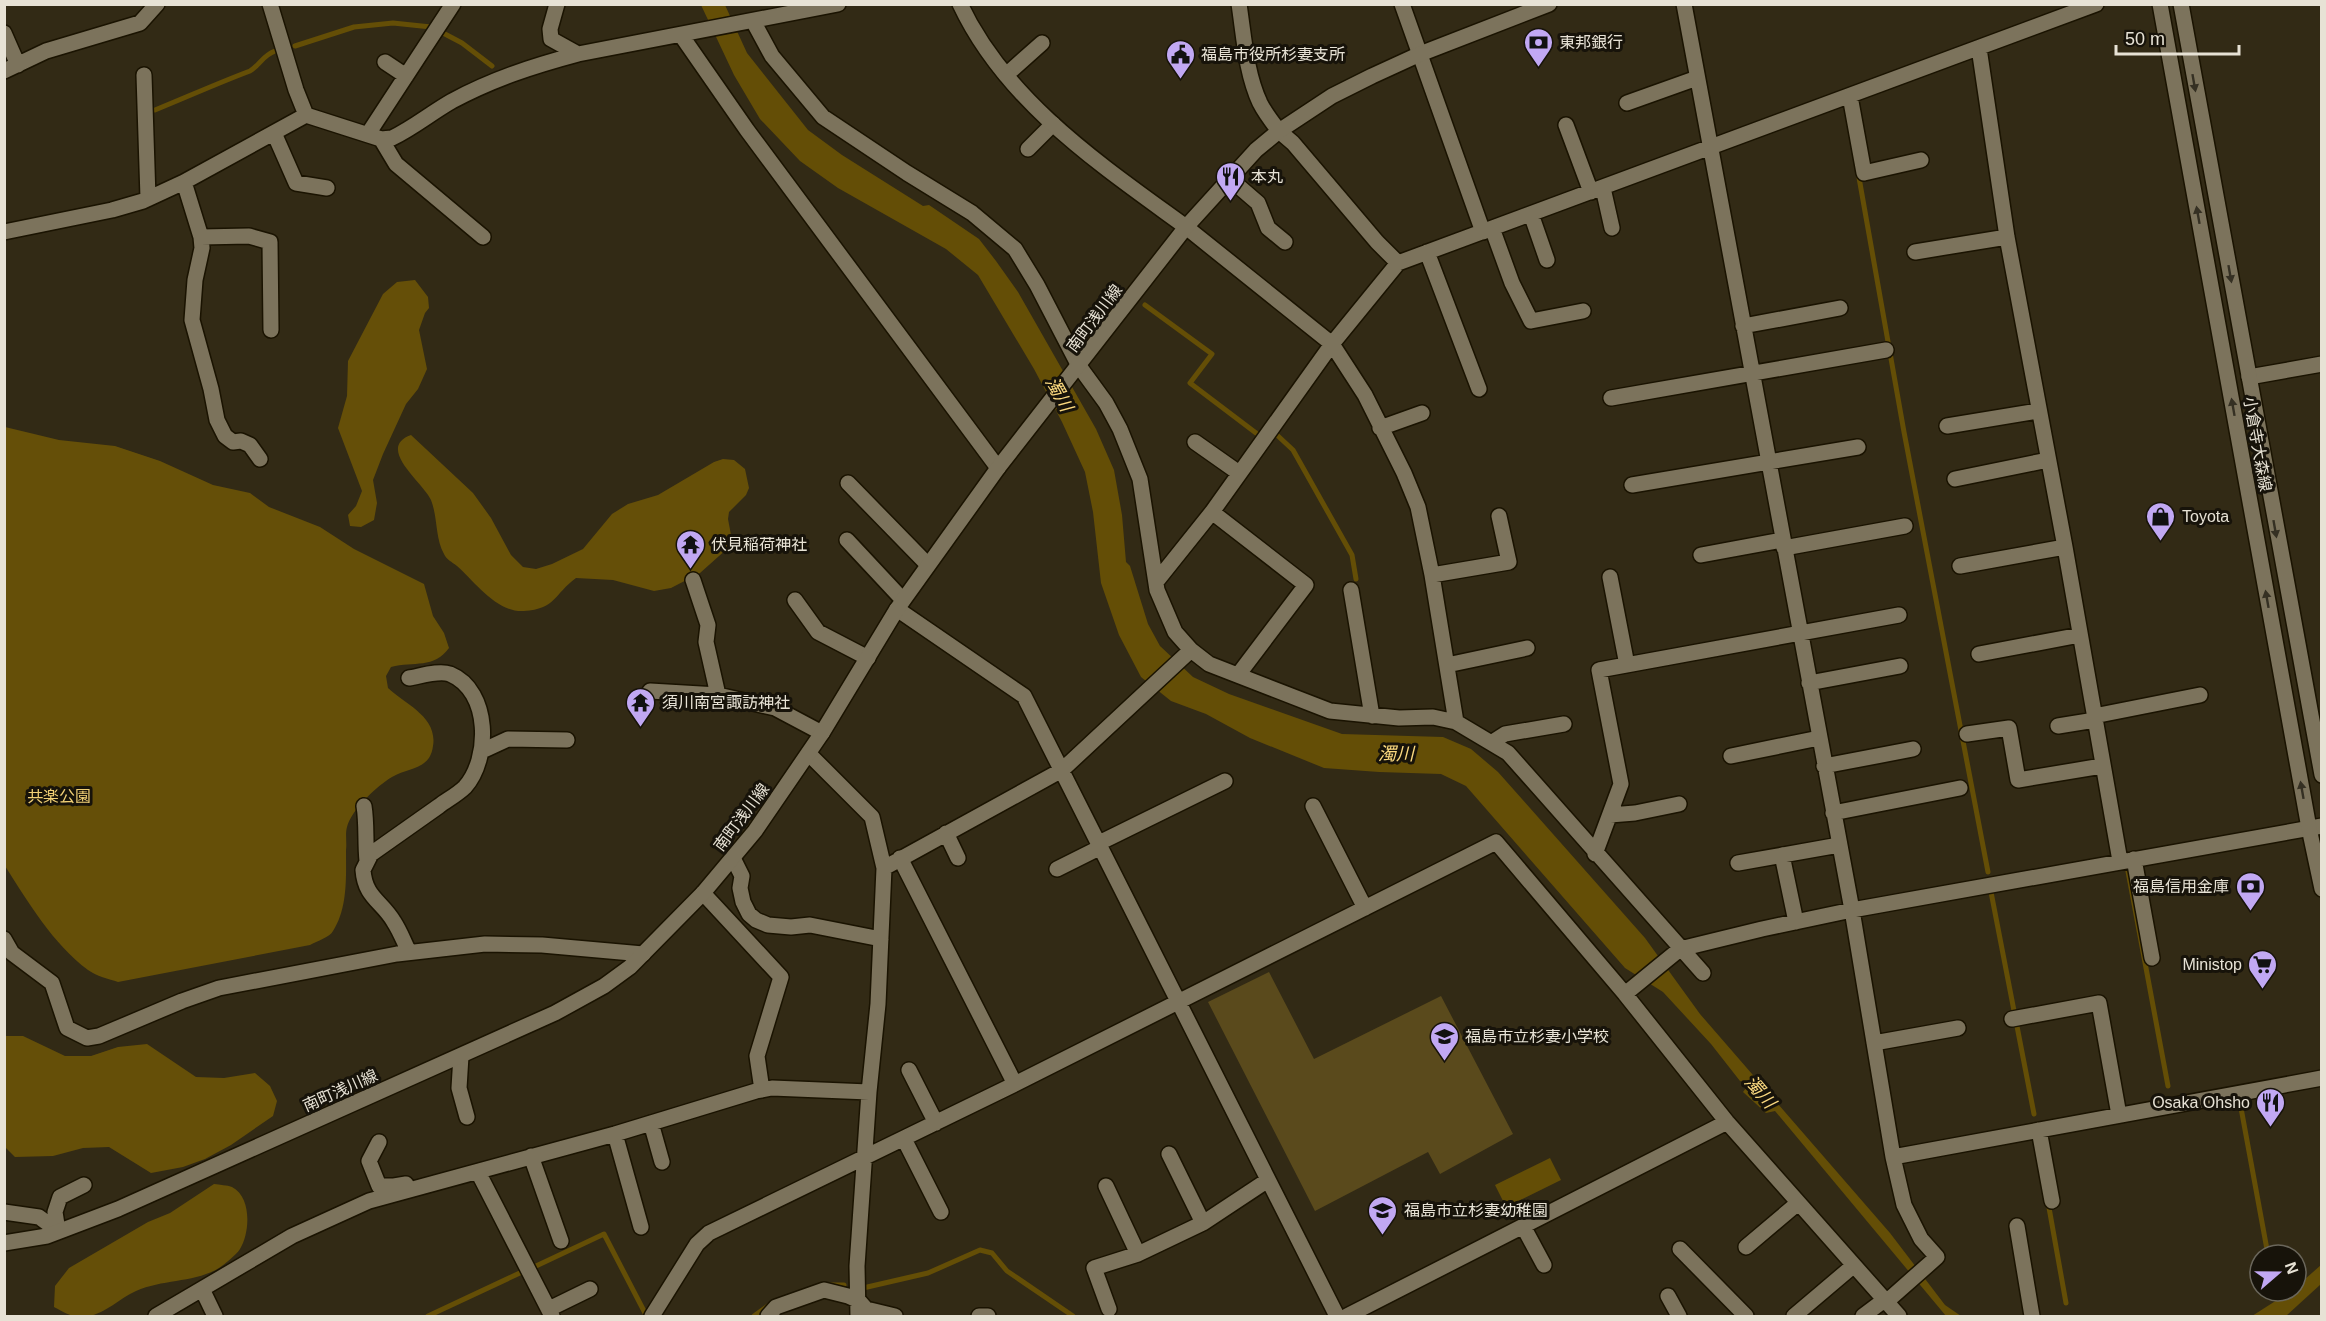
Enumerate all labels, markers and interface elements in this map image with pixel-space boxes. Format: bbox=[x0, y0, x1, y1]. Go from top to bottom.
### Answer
scale bar bbox=[2116, 18, 2239, 56]
bank icon: 東邦銀行 bbox=[1522, 26, 1554, 68]
text: 50 m bbox=[2125, 29, 2165, 49]
place label: 東邦銀行 bbox=[1559, 34, 1623, 51]
public building icon: 福島市役所杉妻支所 bbox=[1164, 38, 1196, 80]
place label: 福島市役所杉妻支所 bbox=[1201, 46, 1345, 63]
one-way arrow bbox=[2190, 73, 2199, 92]
restaurant icon: 本丸 bbox=[1214, 160, 1246, 202]
place label: 本丸 bbox=[1251, 168, 1283, 185]
one-way arrow bbox=[2193, 205, 2202, 224]
one-way arrow bbox=[2226, 265, 2235, 284]
street label: 南町浅川線 bbox=[1064, 281, 1125, 355]
water label: 濁川 bbox=[1042, 373, 1077, 416]
street label: 小倉寺大森線 bbox=[2241, 395, 2274, 493]
one-way arrow bbox=[2228, 397, 2237, 416]
shop icon: Toyota bbox=[2145, 500, 2177, 542]
place label: Toyota bbox=[2182, 508, 2229, 525]
one-way arrow bbox=[2271, 519, 2280, 538]
temple icon: 伏見稲荷神社 bbox=[674, 528, 706, 570]
place label: 伏見稲荷神社 bbox=[711, 536, 807, 553]
one-way arrow bbox=[2262, 589, 2271, 608]
temple icon: 須川南宮諏訪神社 bbox=[625, 686, 657, 728]
place label: 須川南宮諏訪神社 bbox=[662, 694, 790, 711]
water label: 濁川 bbox=[1378, 744, 1416, 764]
street label: 南町浅川線 bbox=[711, 780, 772, 854]
one-way arrow bbox=[2297, 781, 2306, 800]
park label: 共楽公園 bbox=[27, 788, 91, 805]
bank icon: 福島信用金庫 bbox=[2234, 870, 2266, 912]
place label: 福島信用金庫 bbox=[2133, 878, 2229, 895]
supermarket icon: Ministop bbox=[2247, 948, 2279, 990]
place label: Ministop bbox=[2182, 956, 2242, 973]
school or university icon: 福島市立杉妻小学校 bbox=[1428, 1020, 1460, 1062]
place label: 福島市立杉妻小学校 bbox=[1465, 1028, 1609, 1045]
street label: 南町浅川線 bbox=[300, 1066, 380, 1114]
water label: 濁川 bbox=[1741, 1072, 1781, 1114]
restaurant icon: Osaka Ohsho bbox=[2255, 1086, 2287, 1128]
place label: Osaka Ohsho bbox=[2152, 1094, 2250, 1111]
school or university icon: 福島市立杉妻幼稚園 bbox=[1367, 1194, 1399, 1236]
place label: 福島市立杉妻幼稚園 bbox=[1404, 1202, 1548, 1219]
north arrow bbox=[2248, 1243, 2308, 1303]
text: N bbox=[2282, 1260, 2302, 1276]

